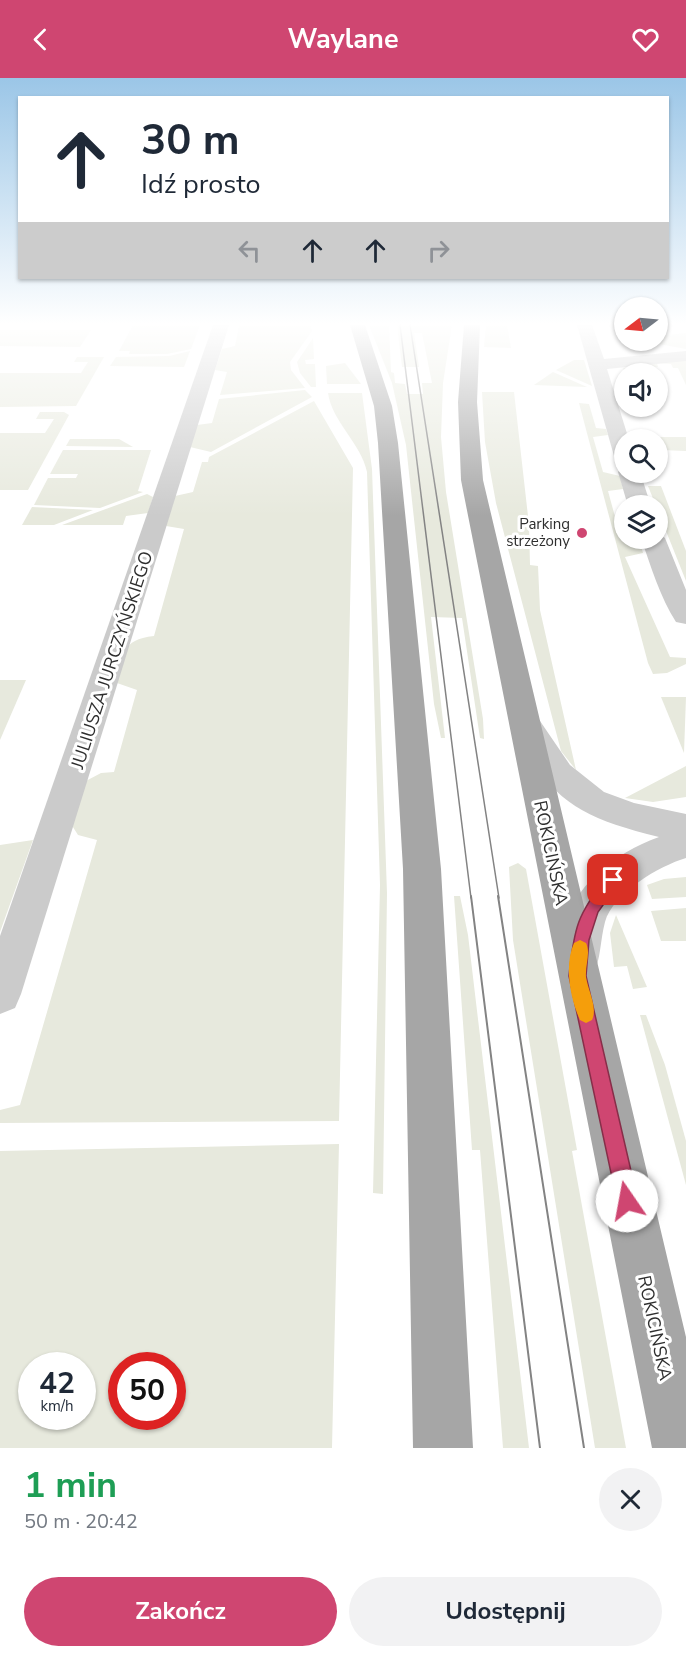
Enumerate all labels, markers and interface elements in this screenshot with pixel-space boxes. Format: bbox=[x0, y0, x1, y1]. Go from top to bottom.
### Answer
text: Waylane bbox=[287, 21, 399, 58]
icon: back bbox=[24, 23, 57, 56]
icon: heart bbox=[629, 23, 662, 56]
text: 30 m bbox=[141, 112, 240, 169]
icon: ahead bbox=[42, 120, 120, 198]
text: Idź prosto bbox=[141, 166, 261, 203]
icon: left bbox=[233, 234, 266, 267]
icon: ahead bbox=[296, 234, 329, 267]
icon: ahead bbox=[359, 234, 392, 267]
icon: right bbox=[422, 234, 455, 267]
north arrow bbox=[614, 297, 668, 351]
map controls bbox=[614, 297, 668, 549]
button: sound bbox=[614, 363, 668, 417]
button: search bbox=[614, 429, 668, 483]
button: layers bbox=[614, 495, 668, 549]
place label: Parking strzeżony bbox=[506, 514, 570, 551]
marker: Parking strzeżony bbox=[575, 526, 589, 540]
street label: JULIUSZA JURCZYŃSKIEGO bbox=[65, 548, 159, 773]
street label: ROKICIŃSKA bbox=[528, 798, 574, 908]
pin bbox=[587, 854, 638, 905]
icon: arrive bbox=[596, 863, 629, 896]
position arrow bbox=[595, 1169, 659, 1233]
street label: ROKICIŃSKA bbox=[632, 1273, 678, 1383]
speed limit sign: 50 bbox=[108, 1352, 186, 1430]
text: 42 bbox=[39, 1363, 75, 1404]
text: km/h bbox=[40, 1396, 74, 1416]
text: 1 min bbox=[24, 1461, 117, 1510]
button: close bbox=[599, 1468, 662, 1531]
text: 50 m · 20:42 bbox=[24, 1508, 138, 1535]
button: Zakończ bbox=[24, 1577, 337, 1646]
button: Udostępnij bbox=[349, 1577, 662, 1646]

